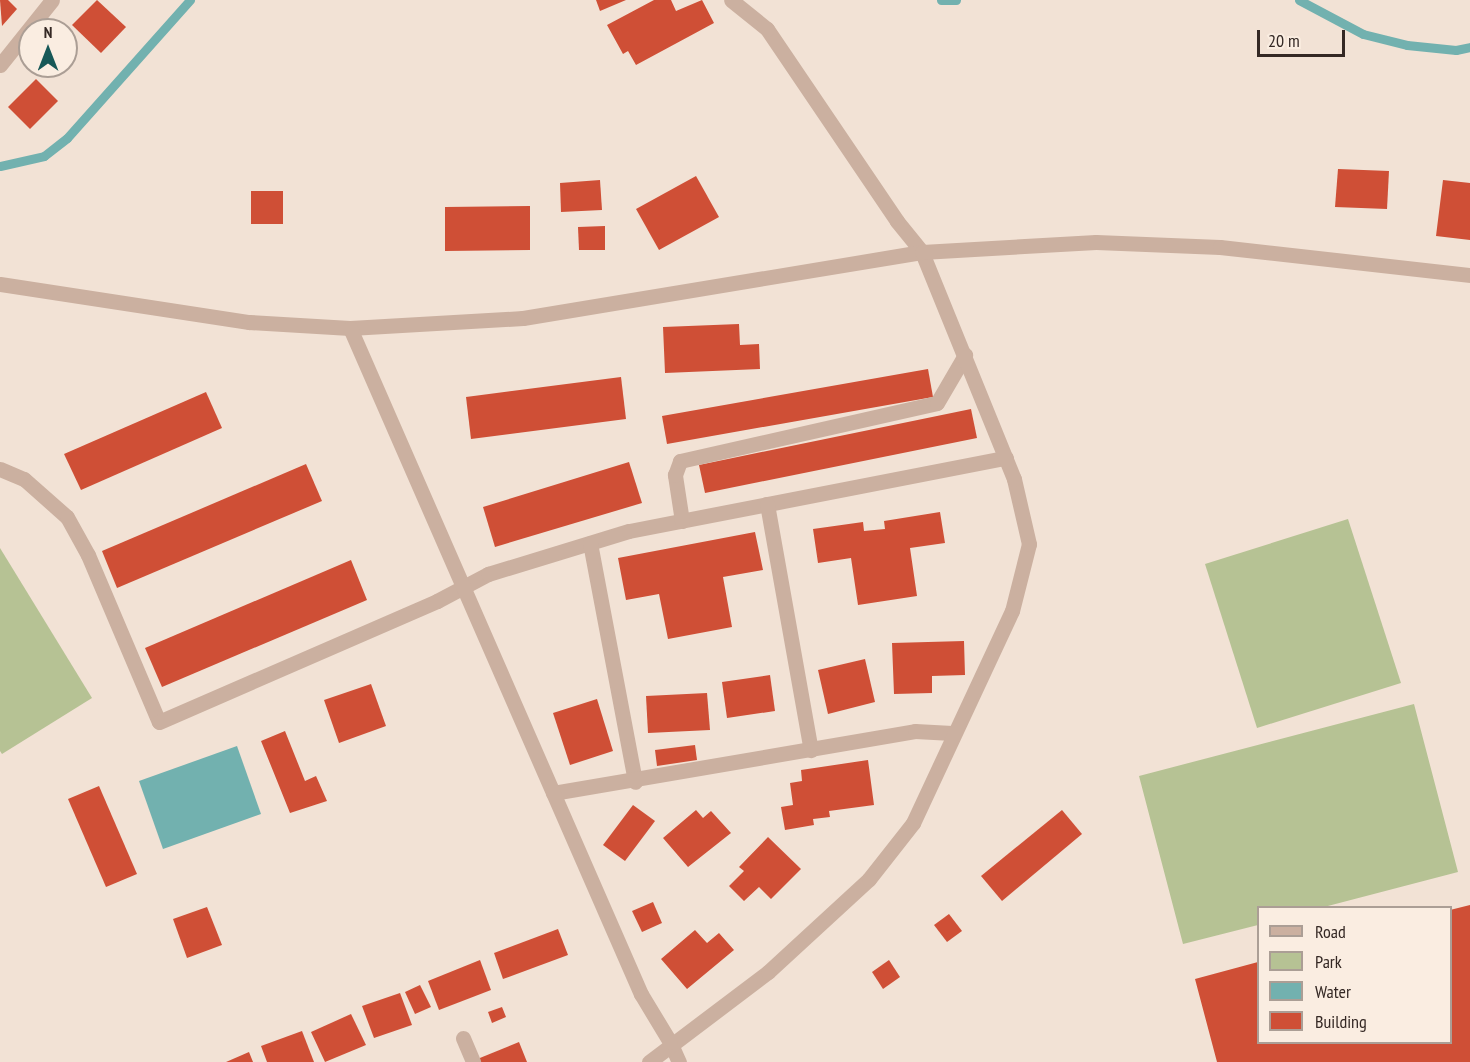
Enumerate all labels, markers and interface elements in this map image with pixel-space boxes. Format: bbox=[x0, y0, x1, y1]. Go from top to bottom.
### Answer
north arrow bbox=[18, 18, 78, 78]
scale bar bbox=[1260, 18, 1348, 56]
text: N bbox=[44, 22, 52, 42]
text: 20 m bbox=[1268, 29, 1300, 52]
legend bbox=[1257, 906, 1452, 1044]
text: Road bbox=[1315, 920, 1346, 943]
text: Park bbox=[1315, 950, 1342, 973]
text: Water bbox=[1315, 980, 1351, 1003]
text: Building bbox=[1315, 1010, 1367, 1033]

